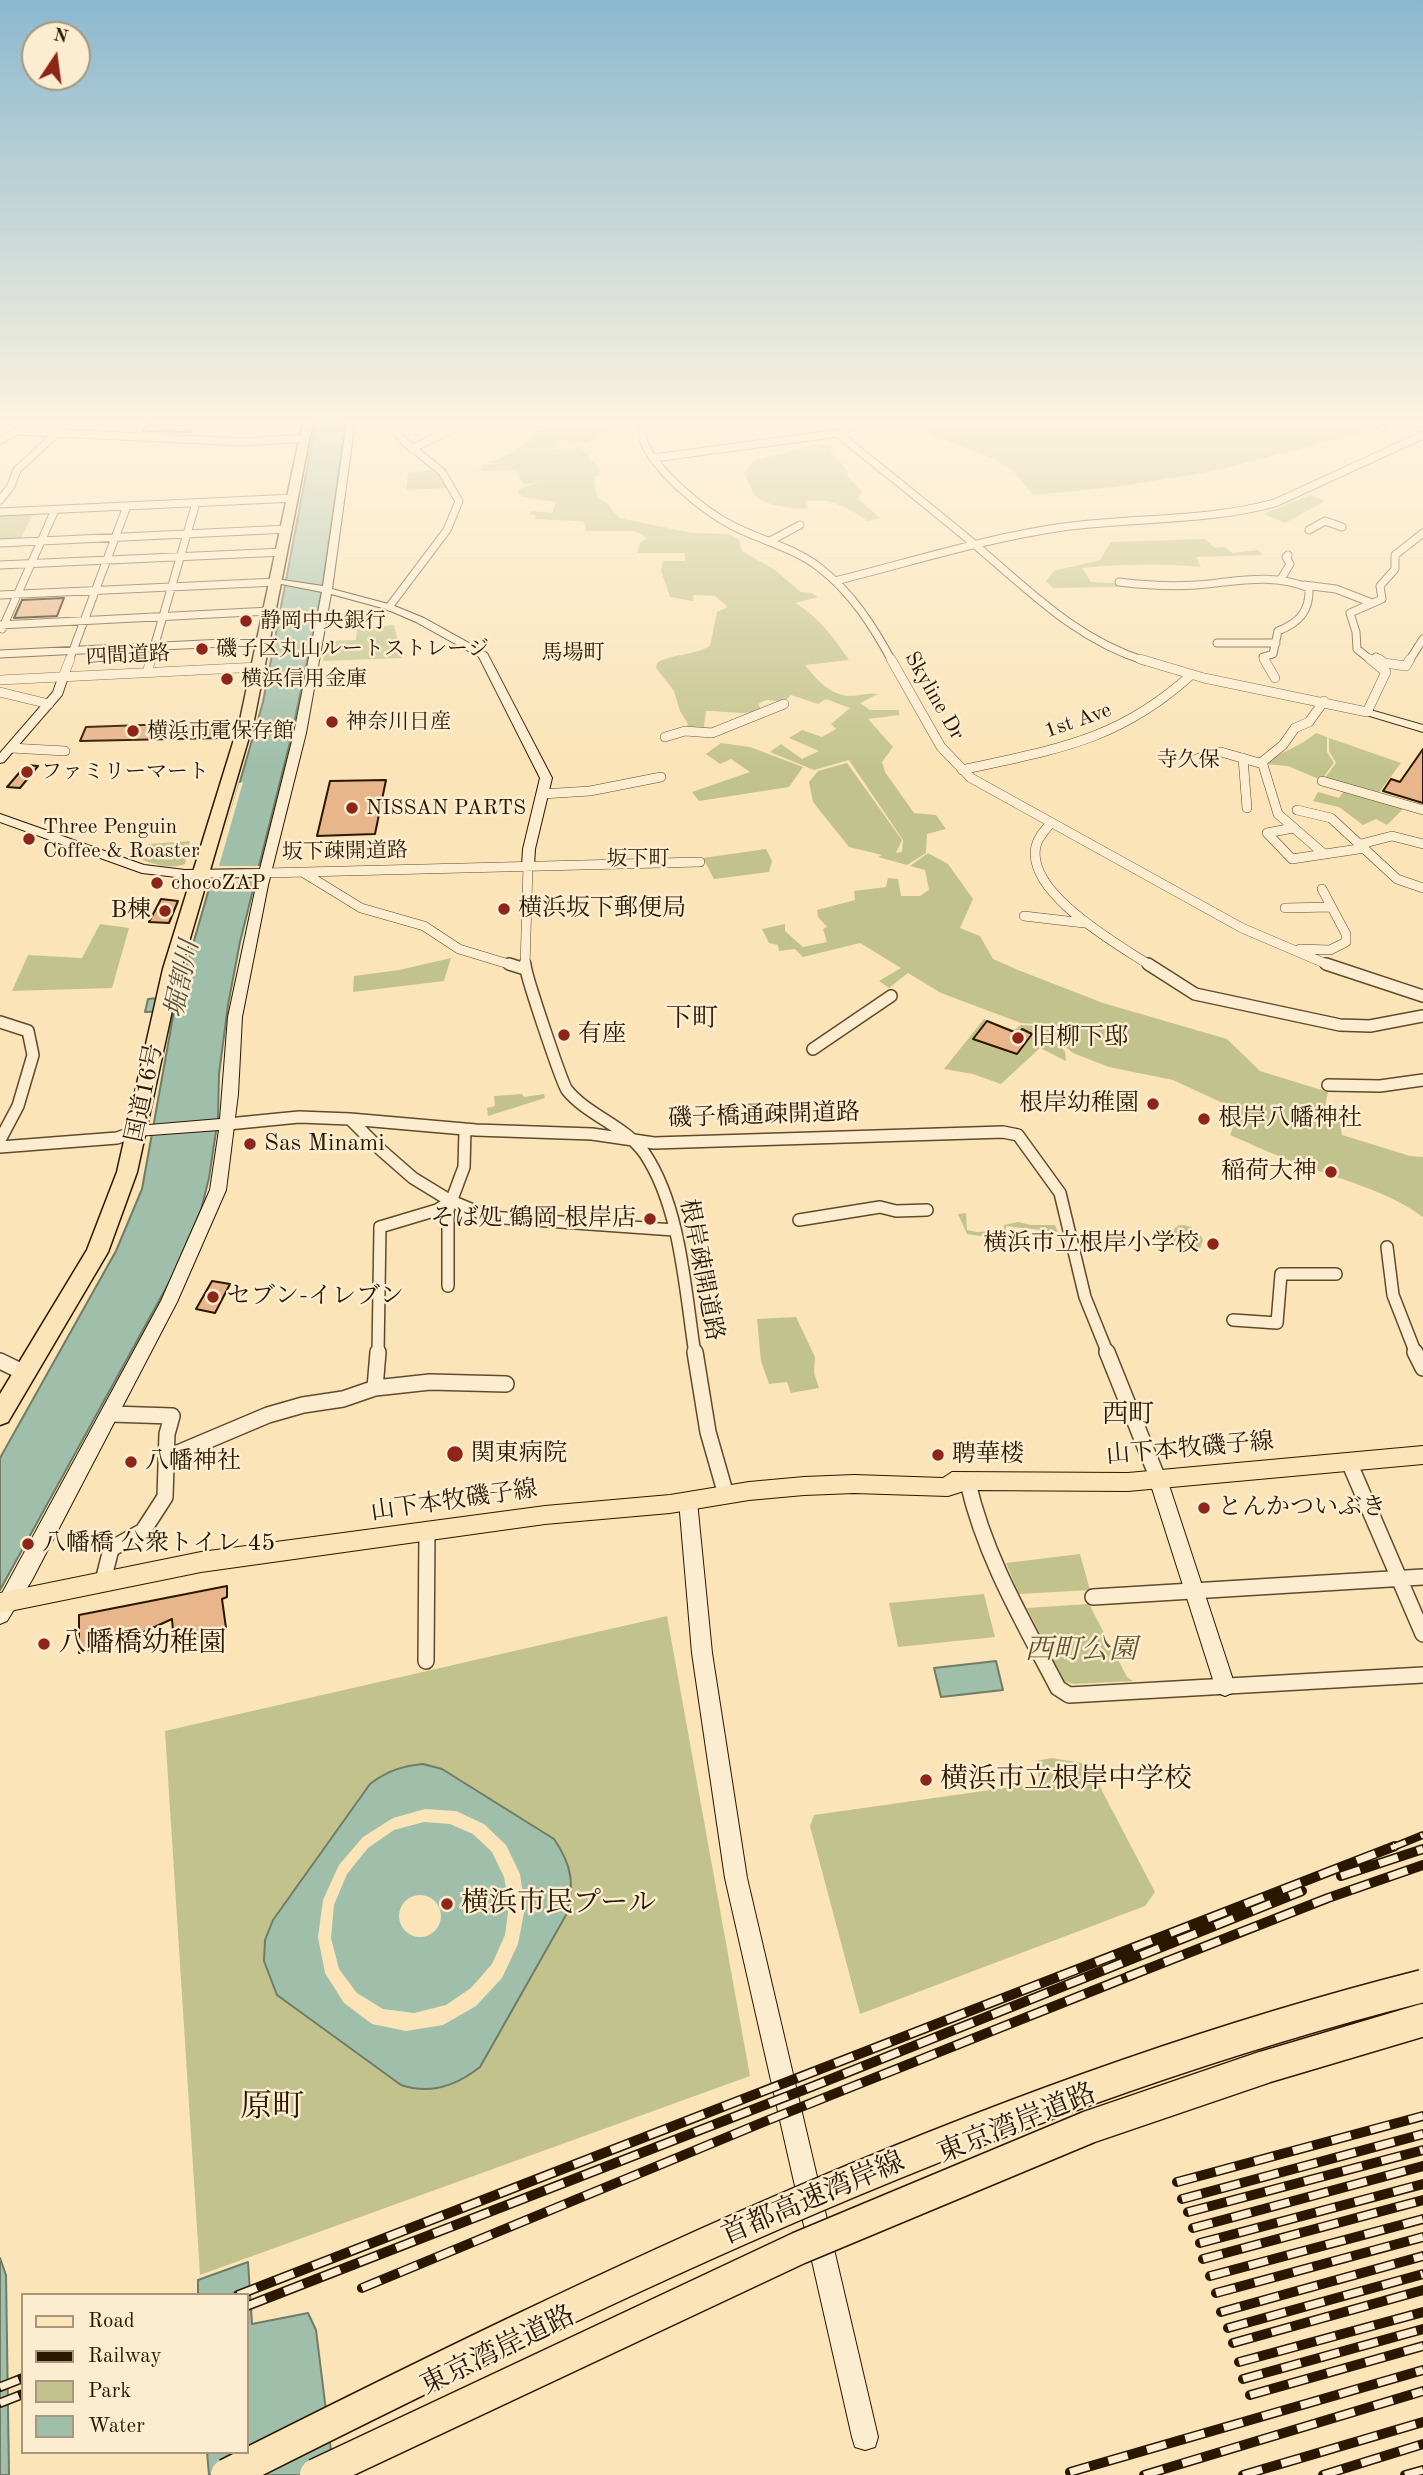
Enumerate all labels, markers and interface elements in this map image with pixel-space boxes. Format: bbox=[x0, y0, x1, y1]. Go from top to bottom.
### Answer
north arrow bbox=[21, 21, 91, 91]
text: N bbox=[51, 26, 70, 48]
place label: 静岡中央銀行 bbox=[260, 608, 386, 634]
marker: 静岡中央銀行 bbox=[238, 613, 254, 629]
place label: 磯子区丸山ルートストレージ bbox=[216, 636, 489, 662]
district label: 馬場町 bbox=[542, 640, 604, 666]
street label: 四間道路 bbox=[85, 641, 171, 671]
marker: 磯子区丸山ルートストレージ bbox=[194, 641, 210, 657]
street label: Skyline Dr bbox=[899, 647, 969, 745]
place label: 横浜信用金庫 bbox=[241, 666, 367, 692]
marker: 横浜信用金庫 bbox=[219, 671, 235, 687]
street label: 1st Ave bbox=[1041, 698, 1115, 744]
place label: 神奈川日産 bbox=[346, 709, 451, 735]
marker: 神奈川日産 bbox=[324, 714, 340, 730]
place label: 横浜市電保存館 bbox=[147, 718, 294, 744]
marker: 横浜市電保存館 bbox=[125, 723, 141, 739]
district label: 寺久保 bbox=[1157, 747, 1219, 773]
place label: ファミリーマート bbox=[41, 759, 209, 785]
marker: ファミリーマート bbox=[19, 764, 35, 780]
place label: NISSAN PARTS bbox=[366, 795, 526, 821]
marker: NISSAN PARTS bbox=[344, 800, 360, 816]
place label: Three Penguin Coffee & Roaster bbox=[43, 814, 199, 864]
marker: Three Penguin Coffee & Roaster bbox=[21, 831, 37, 847]
street label: 坂下疎開道路 bbox=[282, 838, 408, 866]
district label: 坂下町 bbox=[607, 846, 669, 872]
place label: chocoZAP bbox=[171, 870, 266, 896]
marker: chocoZAP bbox=[149, 875, 165, 891]
place label: 横浜坂下郵便局 bbox=[518, 895, 686, 923]
place label: B棟 bbox=[110, 897, 151, 925]
marker: 横浜坂下郵便局 bbox=[496, 901, 512, 917]
marker: B棟 bbox=[157, 903, 173, 919]
water label: 堀割川 bbox=[160, 938, 206, 1020]
district label: 下町 bbox=[666, 1003, 718, 1035]
place label: 有座 bbox=[578, 1021, 626, 1049]
place label: 旧柳下邸 bbox=[1032, 1024, 1128, 1052]
marker: 有座 bbox=[556, 1027, 572, 1043]
marker: 旧柳下邸 bbox=[1010, 1030, 1026, 1046]
street label: 国道16号 bbox=[121, 1041, 169, 1145]
place label: 根岸幼稚園 bbox=[1019, 1090, 1139, 1118]
marker: 根岸幼稚園 bbox=[1145, 1096, 1161, 1112]
street label: 磯子橋通疎開道路 bbox=[668, 1098, 860, 1134]
place label: 根岸八幡神社 bbox=[1218, 1105, 1362, 1133]
marker: 根岸八幡神社 bbox=[1196, 1111, 1212, 1127]
place label: Sas Minami bbox=[264, 1130, 385, 1158]
marker: Sas Minami bbox=[242, 1136, 258, 1152]
place label: 稲荷大神 bbox=[1221, 1158, 1317, 1186]
marker: 稲荷大神 bbox=[1323, 1164, 1339, 1180]
street label: 根岸疎開道路 bbox=[673, 1197, 729, 1343]
place label: そば処 鶴岡 根岸店 bbox=[431, 1205, 636, 1233]
marker: そば処 鶴岡 根岸店 bbox=[642, 1211, 658, 1227]
place label: 横浜市立根岸小学校 bbox=[983, 1230, 1199, 1258]
marker: 横浜市立根岸小学校 bbox=[1205, 1236, 1221, 1252]
place label: セブン-イレブン bbox=[227, 1283, 404, 1311]
marker: セブン-イレブン bbox=[205, 1289, 221, 1305]
district label: 西町 bbox=[1102, 1399, 1154, 1431]
street label: 山下本牧磯子線 bbox=[1105, 1427, 1275, 1471]
place label: 関東病院 bbox=[471, 1440, 567, 1468]
place label: 聘華楼 bbox=[952, 1441, 1024, 1469]
marker: 関東病院 bbox=[445, 1444, 465, 1464]
marker: 聘華楼 bbox=[930, 1447, 946, 1463]
place label: 八幡神社 bbox=[145, 1448, 241, 1476]
marker: 八幡神社 bbox=[123, 1454, 139, 1470]
street label: 山下本牧磯子線 bbox=[369, 1475, 539, 1527]
place label: とんかついぶき bbox=[1218, 1494, 1386, 1522]
marker: とんかついぶき bbox=[1196, 1500, 1212, 1516]
place label: 八幡橋 公衆トイレ 45 bbox=[42, 1530, 275, 1558]
marker: 八幡橋 公衆トイレ 45 bbox=[20, 1536, 36, 1552]
place label: 八幡橋幼稚園 bbox=[58, 1627, 226, 1661]
park label: 西町公園 bbox=[1025, 1634, 1137, 1668]
marker: 八幡橋幼稚園 bbox=[36, 1636, 52, 1652]
place label: 横浜市立根岸中学校 bbox=[940, 1763, 1192, 1797]
marker: 横浜市立根岸中学校 bbox=[918, 1772, 934, 1788]
place label: 横浜市民プール bbox=[461, 1887, 656, 1921]
marker: 横浜市民プール bbox=[439, 1896, 455, 1912]
street label: 東京湾岸道路 bbox=[933, 2077, 1101, 2171]
district label: 原町 bbox=[240, 2089, 304, 2127]
street label: 首都高速湾岸線 bbox=[716, 2145, 910, 2253]
legend bbox=[21, 2293, 248, 2454]
street label: 東京湾岸道路 bbox=[415, 2299, 581, 2403]
text: Road bbox=[88, 2311, 135, 2332]
text: Railway bbox=[88, 2346, 162, 2367]
text: Park bbox=[88, 2381, 131, 2402]
text: Water bbox=[88, 2416, 145, 2437]

